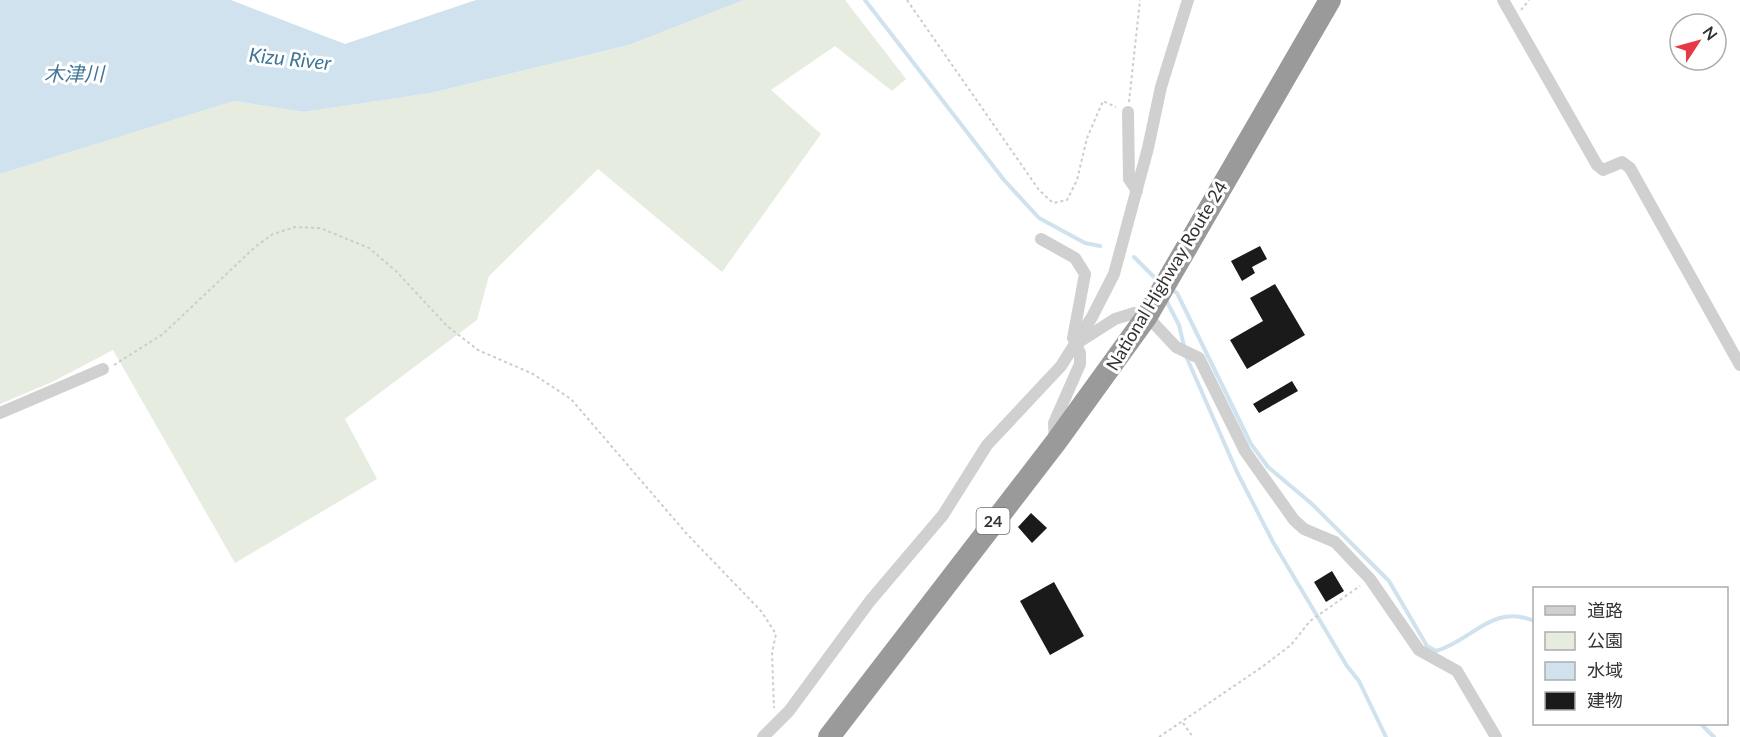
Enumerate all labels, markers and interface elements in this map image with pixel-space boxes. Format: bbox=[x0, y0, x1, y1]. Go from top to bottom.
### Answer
north arrow bbox=[1668, 12, 1728, 72]
text: N bbox=[1699, 22, 1722, 43]
water label: Kizu River bbox=[248, 42, 334, 74]
water label: 木津川 bbox=[44, 61, 106, 85]
street label: National Highway Route 24 bbox=[1101, 177, 1232, 374]
road number: 24 bbox=[976, 508, 1010, 534]
legend bbox=[1533, 587, 1728, 725]
text: 道路 bbox=[1587, 599, 1623, 621]
text: 公園 bbox=[1587, 629, 1623, 651]
text: 水域 bbox=[1587, 659, 1623, 681]
text: 建物 bbox=[1587, 689, 1623, 711]

